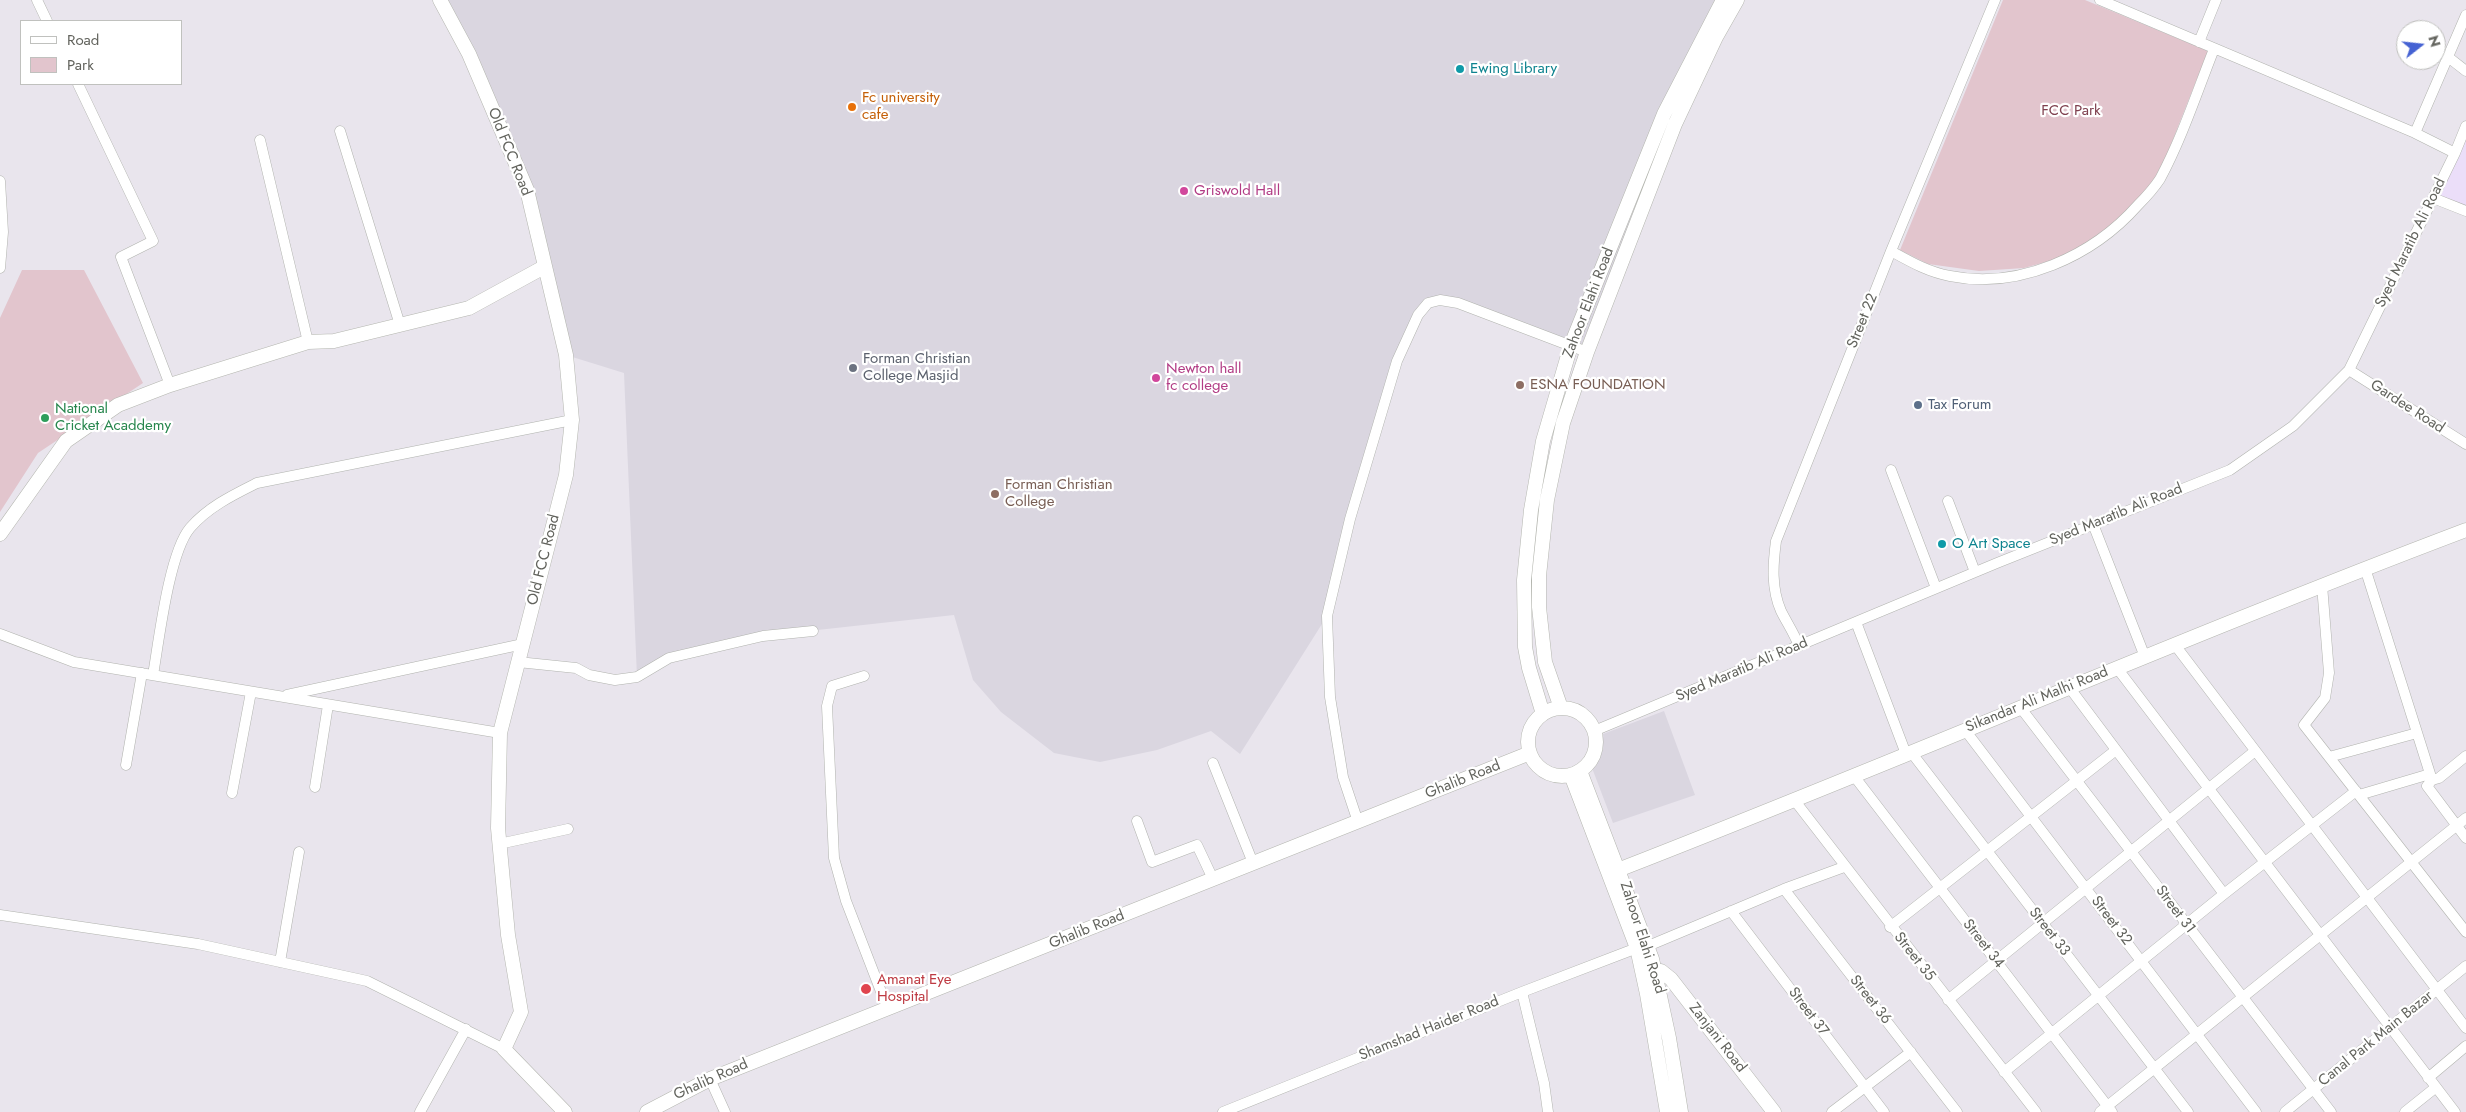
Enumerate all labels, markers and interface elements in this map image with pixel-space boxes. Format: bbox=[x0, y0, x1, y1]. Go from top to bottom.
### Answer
legend bbox=[20, 20, 182, 85]
north arrow bbox=[2396, 20, 2446, 70]
text: Road bbox=[67, 29, 99, 51]
text: N bbox=[2423, 33, 2446, 49]
text: Park bbox=[67, 54, 94, 76]
place label: Ewing Library bbox=[1470, 60, 1557, 78]
marker: Ewing Library bbox=[1454, 63, 1466, 75]
place label: Fc university cafe bbox=[862, 89, 940, 124]
marker: Fc university cafe bbox=[846, 101, 858, 113]
park label: FCC Park bbox=[2041, 102, 2101, 120]
street label: Old FCC Road bbox=[483, 105, 535, 199]
street label: Syed Maratib Ali Road bbox=[2372, 175, 2450, 311]
place label: Griswold Hall bbox=[1194, 182, 1280, 200]
marker: Griswold Hall bbox=[1178, 185, 1190, 197]
street label: Zahoor Elahi Road bbox=[1560, 245, 1618, 361]
street label: Street 22 bbox=[1844, 291, 1882, 351]
place label: Forman Christian College Masjid bbox=[863, 350, 971, 385]
place label: Newton hall fc college bbox=[1166, 360, 1241, 395]
marker: Forman Christian College Masjid bbox=[847, 362, 859, 374]
marker: Newton hall fc college bbox=[1150, 372, 1162, 384]
place label: ESNA FOUNDATION bbox=[1530, 376, 1666, 394]
street label: Gardee Road bbox=[2367, 376, 2447, 438]
marker: ESNA FOUNDATION bbox=[1514, 379, 1526, 391]
place label: Tax Forum bbox=[1928, 396, 1991, 414]
marker: Tax Forum bbox=[1912, 399, 1924, 411]
place label: National Cricket Acaddemy bbox=[55, 400, 171, 435]
marker: National Cricket Acaddemy bbox=[39, 412, 51, 424]
place label: Forman Christian College bbox=[1005, 476, 1113, 511]
street label: Syed Maratib Ali Road bbox=[2047, 480, 2185, 550]
marker: Forman Christian College bbox=[989, 488, 1001, 500]
street label: Old FCC Road bbox=[524, 513, 564, 607]
place label: O Art Space bbox=[1952, 535, 2030, 553]
marker: O Art Space bbox=[1936, 538, 1948, 550]
street label: Syed Maratib Ali Road bbox=[1673, 634, 1811, 706]
street label: Sikandar Ali Malhi Road bbox=[1963, 663, 2111, 737]
street label: Ghalib Road bbox=[1423, 757, 1503, 803]
street label: Zahoor Elahi Road bbox=[1615, 880, 1669, 996]
street label: Street 31 bbox=[2151, 883, 2199, 937]
street label: Street 32 bbox=[2087, 893, 2135, 949]
street label: Street 33 bbox=[2024, 904, 2074, 960]
street label: Ghalib Road bbox=[1047, 907, 1127, 953]
street label: Street 34 bbox=[1958, 916, 2008, 972]
street label: Street 35 bbox=[1889, 929, 1939, 985]
place label: Amanat Eye Hospital bbox=[877, 971, 951, 1006]
street label: Street 36 bbox=[1845, 972, 1895, 1028]
marker: Amanat Eye Hospital bbox=[859, 982, 873, 996]
street label: Street 37 bbox=[1784, 984, 1832, 1040]
street label: Canal Park Main Bazar bbox=[2315, 987, 2437, 1091]
street label: Shamshad Haider Road bbox=[1356, 993, 1502, 1065]
street label: Zanjani Road bbox=[1684, 1000, 1750, 1076]
street label: Ghalib Road bbox=[671, 1056, 751, 1104]

